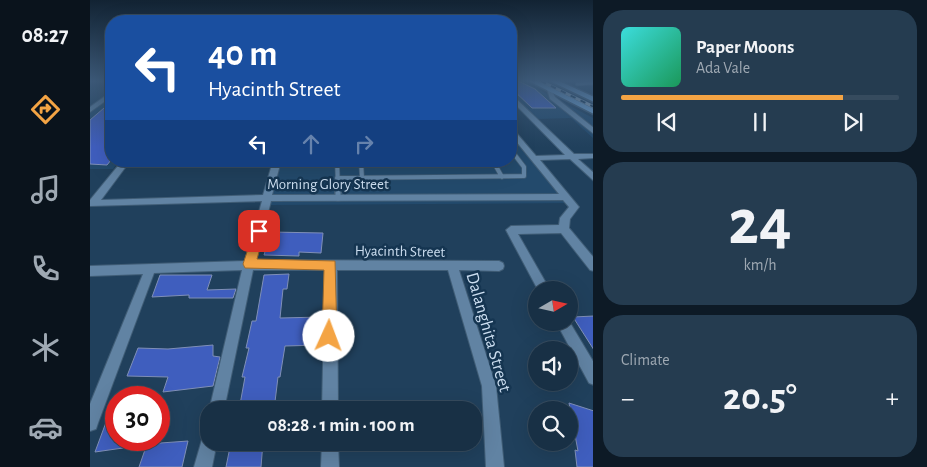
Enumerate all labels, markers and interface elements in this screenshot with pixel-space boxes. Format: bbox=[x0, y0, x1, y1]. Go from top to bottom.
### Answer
text: 08:27 bbox=[21, 24, 69, 46]
icon: left bbox=[125, 35, 190, 100]
text: 40 m bbox=[208, 37, 277, 72]
text: Paper Moons bbox=[696, 38, 794, 57]
text: Ada Vale bbox=[696, 60, 750, 76]
text: Hyacinth Street bbox=[208, 78, 341, 100]
icon: directions bbox=[28, 92, 63, 127]
icon: previous bbox=[653, 108, 681, 136]
icon: pause bbox=[746, 108, 774, 136]
icon: next bbox=[839, 108, 867, 136]
icon: left bbox=[244, 130, 272, 158]
icon: ahead bbox=[297, 130, 325, 158]
icon: right bbox=[350, 130, 378, 158]
icon: music bbox=[28, 172, 63, 207]
street label: Morning Glory Street bbox=[267, 177, 389, 192]
text: 24 bbox=[728, 191, 792, 256]
pin bbox=[238, 210, 280, 252]
icon: arrive bbox=[245, 217, 273, 245]
street label: Hyacinth Street bbox=[355, 243, 446, 260]
icon: phone bbox=[28, 251, 63, 286]
text: km/h bbox=[743, 257, 777, 273]
street label: Dalanghita Street bbox=[462, 270, 514, 394]
north arrow bbox=[528, 281, 578, 331]
map controls bbox=[528, 281, 578, 451]
position arrow bbox=[302, 309, 354, 361]
icon: climate bbox=[28, 330, 63, 365]
button: sound bbox=[528, 341, 578, 391]
text: Climate bbox=[621, 352, 670, 368]
text: 20.5° bbox=[723, 379, 797, 417]
text: − bbox=[621, 385, 634, 413]
text: + bbox=[886, 385, 899, 413]
speed limit sign: 30 bbox=[105, 386, 170, 451]
button: search bbox=[528, 401, 578, 451]
icon: car bbox=[28, 410, 63, 445]
text: 08:28 · 1 min · 100 m bbox=[267, 416, 415, 435]

